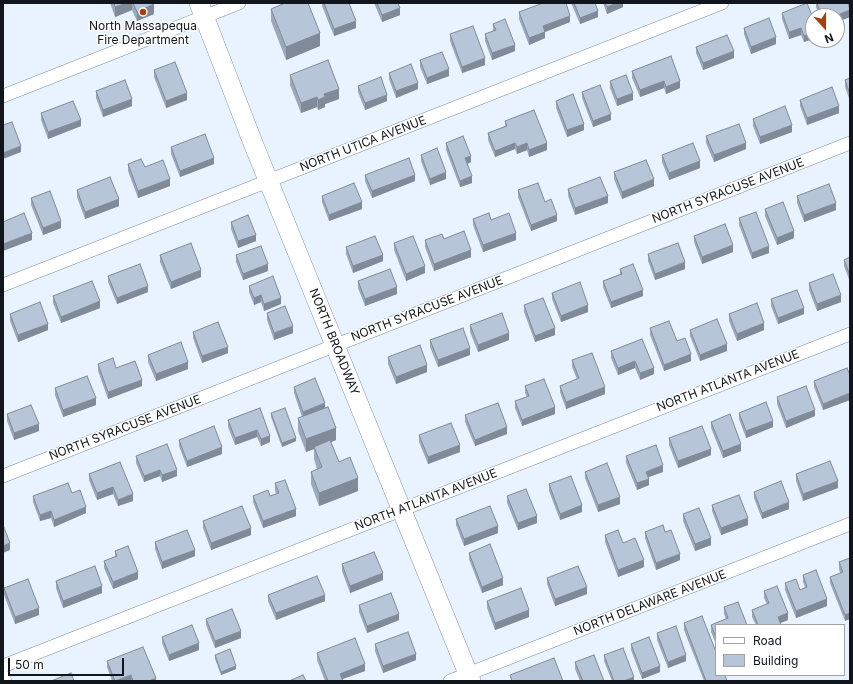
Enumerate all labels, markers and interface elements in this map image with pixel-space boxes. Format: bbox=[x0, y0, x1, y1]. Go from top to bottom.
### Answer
marker: North Massapequa Fire Department bbox=[138, 7, 148, 17]
north arrow bbox=[805, 8, 845, 48]
place label: North Massapequa Fire Department bbox=[89, 19, 197, 47]
text: N bbox=[823, 30, 835, 46]
street label: NORTH UTICA AVENUE bbox=[298, 113, 428, 175]
street label: NORTH SYRACUSE AVENUE bbox=[650, 155, 806, 227]
street label: NORTH SYRACUSE AVENUE bbox=[349, 273, 505, 345]
street label: NORTH BROADWAY bbox=[306, 286, 362, 398]
street label: NORTH ATLANTA AVENUE bbox=[655, 347, 801, 415]
street label: NORTH SYRACUSE AVENUE bbox=[47, 392, 203, 464]
street label: NORTH ATLANTA AVENUE bbox=[353, 466, 499, 534]
street label: NORTH DELAWARE AVENUE bbox=[572, 567, 728, 639]
legend bbox=[715, 624, 845, 676]
text: Road bbox=[753, 633, 782, 648]
scale bar bbox=[10, 650, 126, 676]
text: Building bbox=[753, 653, 798, 668]
text: 50 m bbox=[15, 657, 44, 672]

